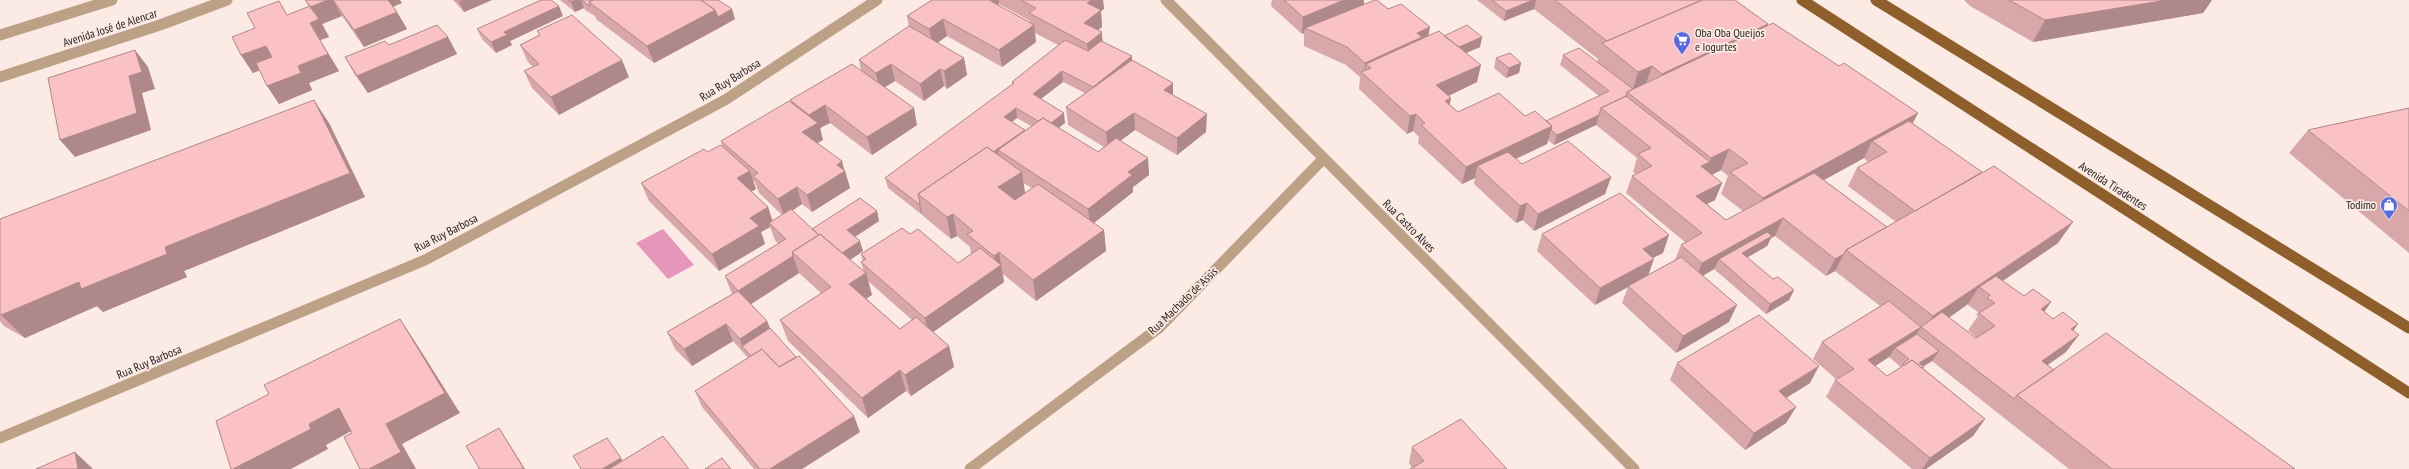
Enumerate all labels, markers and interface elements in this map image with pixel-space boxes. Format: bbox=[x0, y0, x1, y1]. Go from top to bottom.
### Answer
street label: Avenida José de Alencar bbox=[61, 5, 160, 50]
place label: Oba Oba Queijos e Iogurtes bbox=[1695, 25, 1764, 54]
supermarket icon: Oba Oba Queijos e Iogurtes bbox=[1672, 30, 1692, 55]
street label: Rua Ruy Barbosa bbox=[697, 55, 763, 104]
street label: Avenida Tiradentes bbox=[2076, 158, 2150, 213]
shop icon: Todimo bbox=[2379, 195, 2399, 220]
street label: Rua Castro Alves bbox=[1380, 196, 1439, 255]
place label: Todimo bbox=[2346, 197, 2376, 212]
street label: Rua Ruy Barbosa bbox=[412, 210, 480, 255]
street label: Rua Machado de Assis bbox=[1145, 264, 1221, 338]
street label: Rua Ruy Barbosa bbox=[114, 341, 184, 382]

